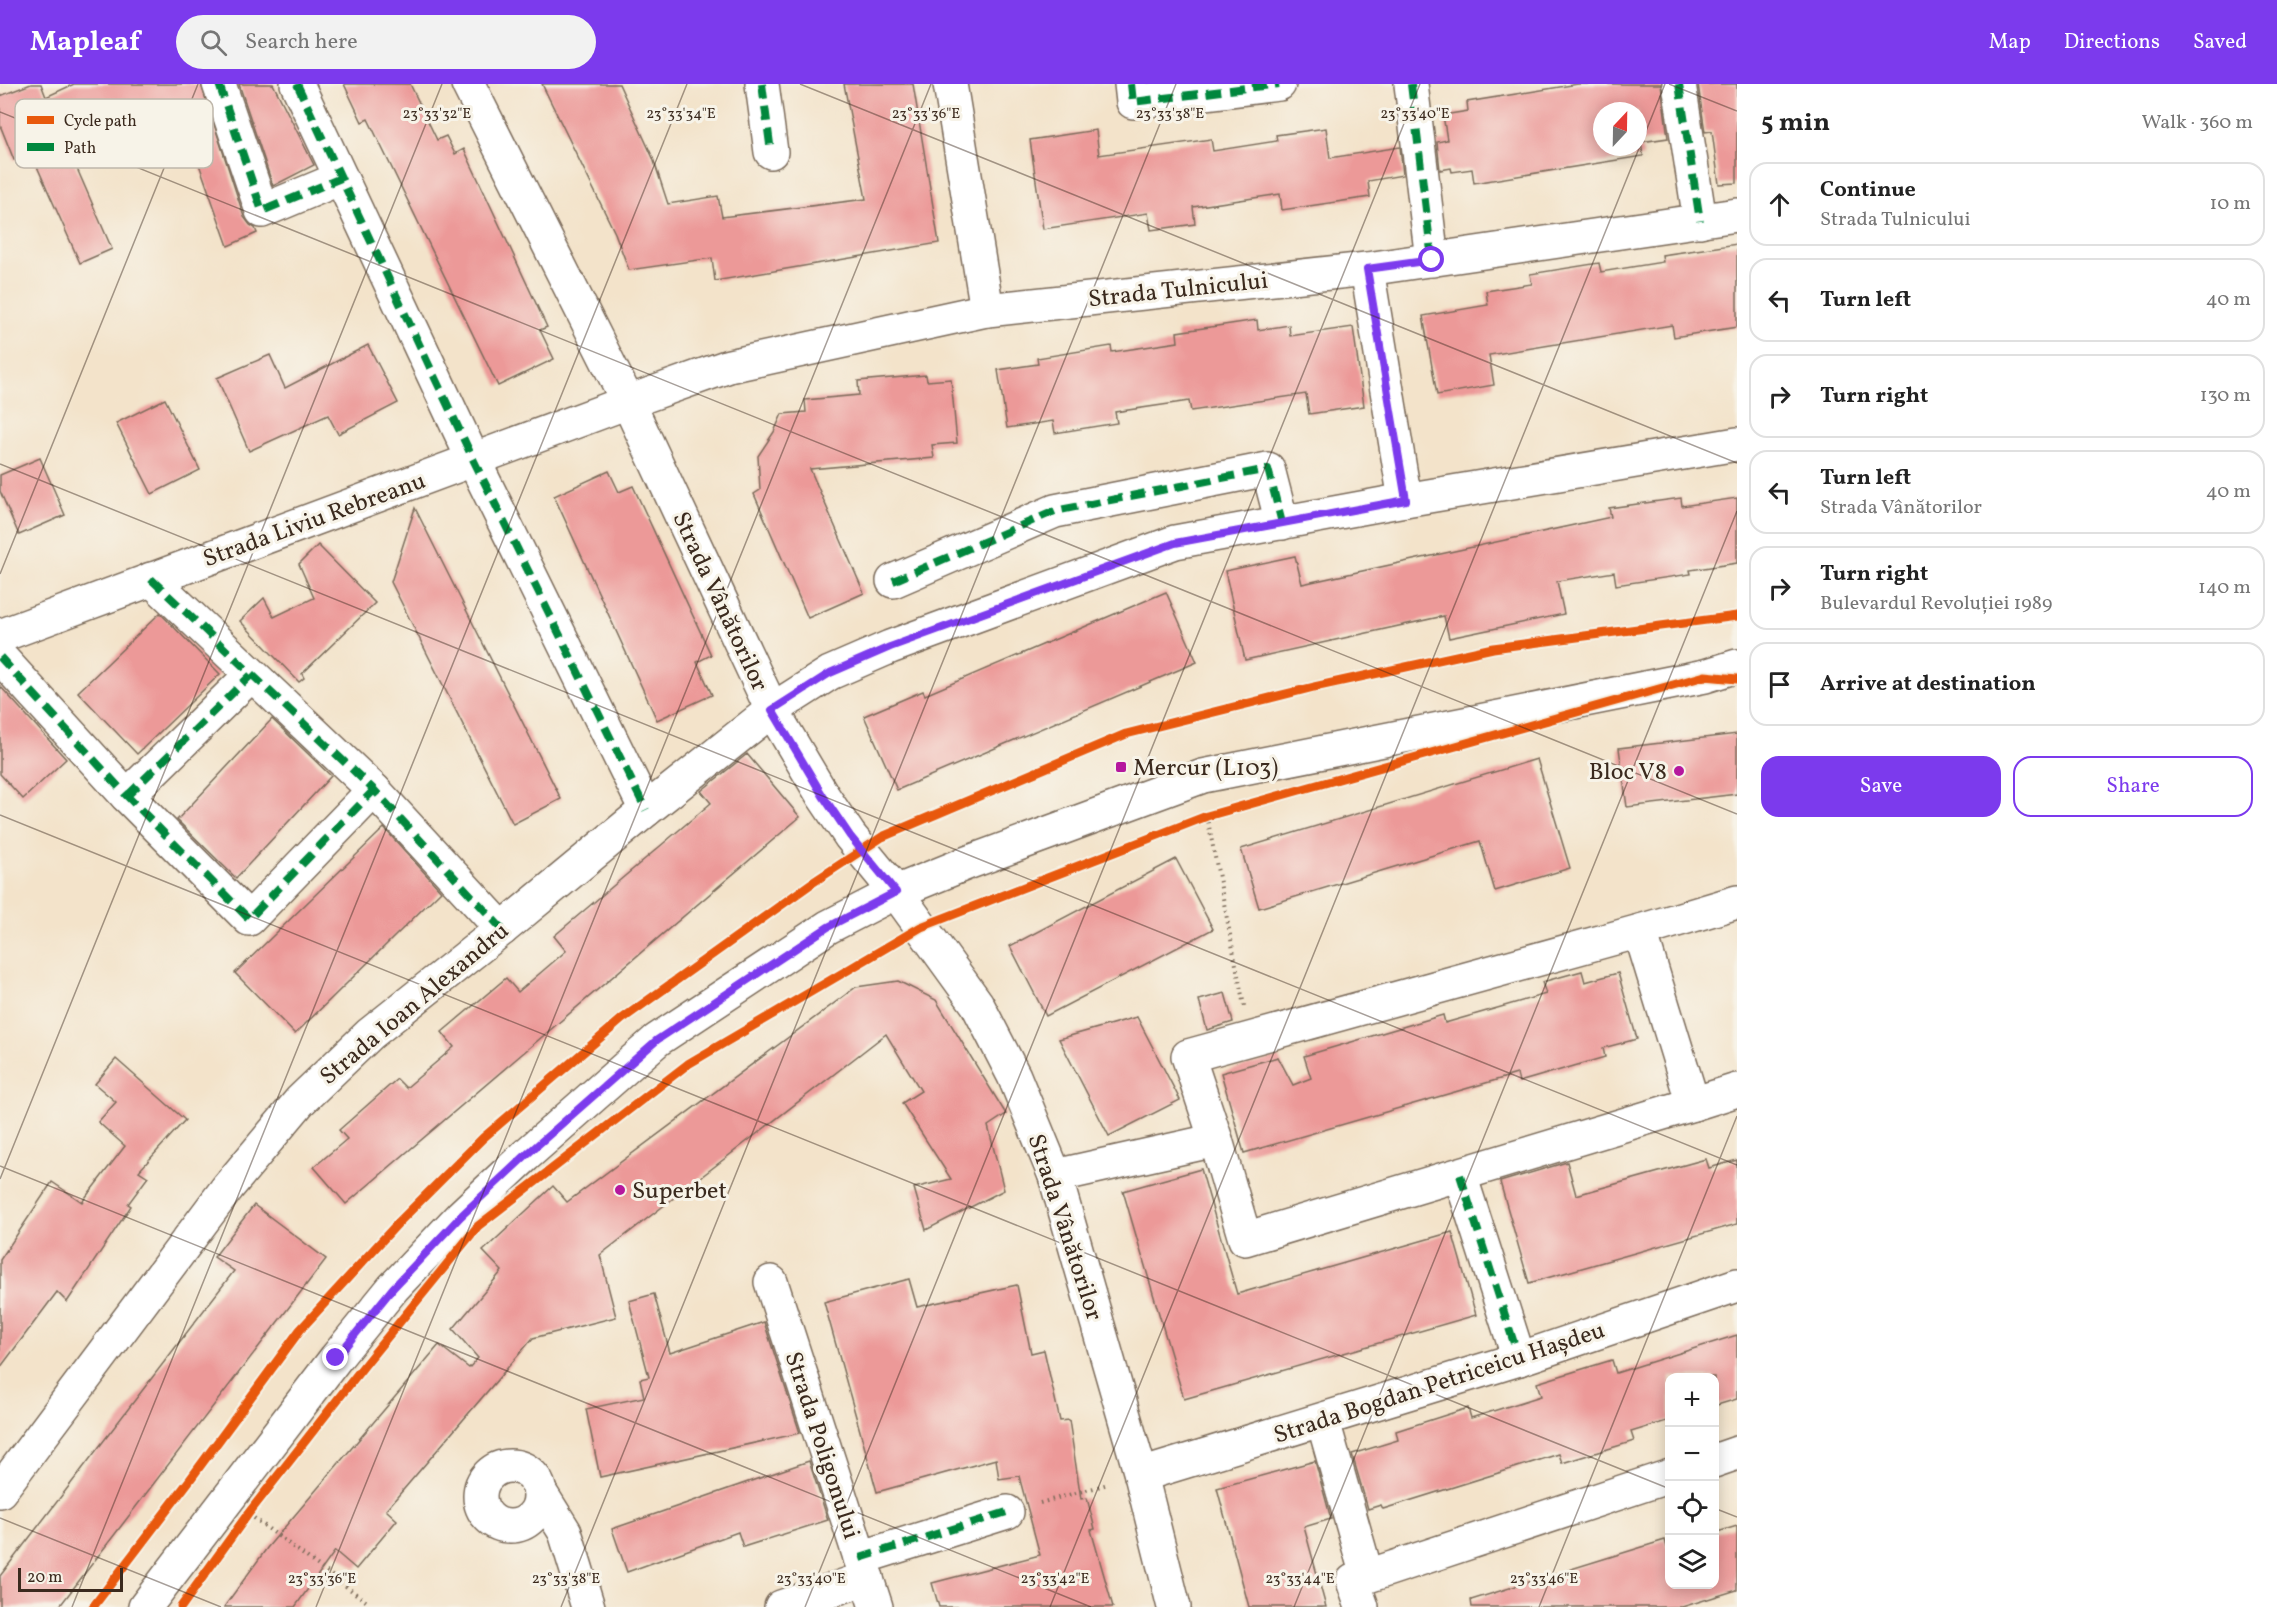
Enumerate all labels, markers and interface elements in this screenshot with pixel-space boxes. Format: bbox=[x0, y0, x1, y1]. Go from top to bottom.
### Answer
search box bbox=[176, 15, 596, 69]
text: Mapleaf bbox=[30, 23, 140, 62]
icon: search bbox=[197, 26, 230, 59]
text: Search here bbox=[245, 27, 358, 58]
text: Map bbox=[1989, 28, 2031, 57]
text: Directions bbox=[2064, 28, 2160, 57]
text: Saved bbox=[2193, 28, 2247, 57]
legend bbox=[15, 99, 213, 168]
north arrow bbox=[1593, 102, 1647, 156]
text: 23°33'32"E bbox=[403, 104, 471, 125]
text: 23°33'34"E bbox=[646, 104, 716, 125]
text: 23°33'36"E bbox=[892, 104, 960, 125]
text: 23°33'38"E bbox=[1136, 104, 1204, 125]
text: 23°33'40"E bbox=[1380, 104, 1450, 125]
text: 5 min bbox=[1761, 105, 1830, 141]
text: Walk · 360 m bbox=[2141, 109, 2253, 137]
text: Cycle path bbox=[64, 111, 137, 133]
text: Path bbox=[64, 138, 96, 160]
text: Continue bbox=[1820, 175, 1916, 206]
icon: ahead bbox=[1763, 188, 1796, 221]
text: 10 m bbox=[2210, 190, 2251, 218]
text: Strada Tulnicului bbox=[1820, 206, 1970, 234]
route start bbox=[1418, 246, 1444, 272]
street label: Strada Tulnicului bbox=[1087, 265, 1270, 317]
icon: left bbox=[1763, 284, 1796, 317]
text: Turn left bbox=[1820, 285, 1911, 316]
text: 40 m bbox=[2206, 286, 2251, 314]
icon: right bbox=[1763, 380, 1796, 413]
text: Turn right bbox=[1820, 381, 1928, 412]
text: 130 m bbox=[2200, 382, 2251, 410]
text: Turn left bbox=[1820, 463, 1911, 494]
street label: Strada Liviu Rebreanu bbox=[199, 465, 431, 577]
icon: left bbox=[1763, 476, 1796, 509]
text: 40 m bbox=[2206, 478, 2251, 506]
text: Strada Vânătorilor bbox=[1820, 494, 1982, 522]
street label: Strada Vânătorilor bbox=[663, 507, 776, 697]
text: Turn right bbox=[1820, 559, 1928, 590]
icon: right bbox=[1763, 572, 1796, 605]
text: 140 m bbox=[2198, 574, 2251, 602]
text: Bulevardul Revoluției 1989 bbox=[1820, 590, 2052, 618]
icon: arrive bbox=[1763, 668, 1796, 701]
text: Arrive at destination bbox=[1820, 669, 2036, 700]
place label: Mercur (L103) bbox=[1133, 752, 1278, 786]
place label: Bloc V8 bbox=[1589, 756, 1667, 790]
button: Save bbox=[1761, 756, 2001, 817]
button: Share bbox=[2013, 756, 2253, 817]
marker: Mercur (L103) bbox=[1114, 760, 1128, 774]
marker: Bloc V8 bbox=[1672, 764, 1686, 778]
street label: Strada Ioan Alexandru bbox=[313, 915, 517, 1094]
street label: Strada Vânătorilor bbox=[1018, 1130, 1110, 1325]
place label: Superbet bbox=[632, 1175, 727, 1209]
marker: Superbet bbox=[613, 1183, 627, 1197]
street label: Strada Bogdan Petriceicu Hașdeu bbox=[1270, 1314, 1610, 1454]
route end bbox=[322, 1344, 348, 1370]
street label: Strada Poligonului bbox=[775, 1348, 867, 1544]
map controls bbox=[1665, 1373, 1719, 1589]
button: + bbox=[1665, 1373, 1719, 1427]
button: − bbox=[1665, 1427, 1719, 1481]
button: locate bbox=[1665, 1481, 1719, 1535]
button: layers bbox=[1665, 1535, 1719, 1589]
scale bar bbox=[18, 1565, 123, 1592]
text: 20 m bbox=[27, 1567, 62, 1589]
text: 23°33'36"E bbox=[288, 1569, 356, 1590]
text: 23°33'38"E bbox=[532, 1569, 600, 1590]
text: 23°33'40"E bbox=[776, 1569, 846, 1590]
text: 23°33'42"E bbox=[1021, 1569, 1089, 1590]
text: 23°33'44"E bbox=[1265, 1569, 1335, 1590]
text: 23°33'46"E bbox=[1510, 1569, 1578, 1590]

